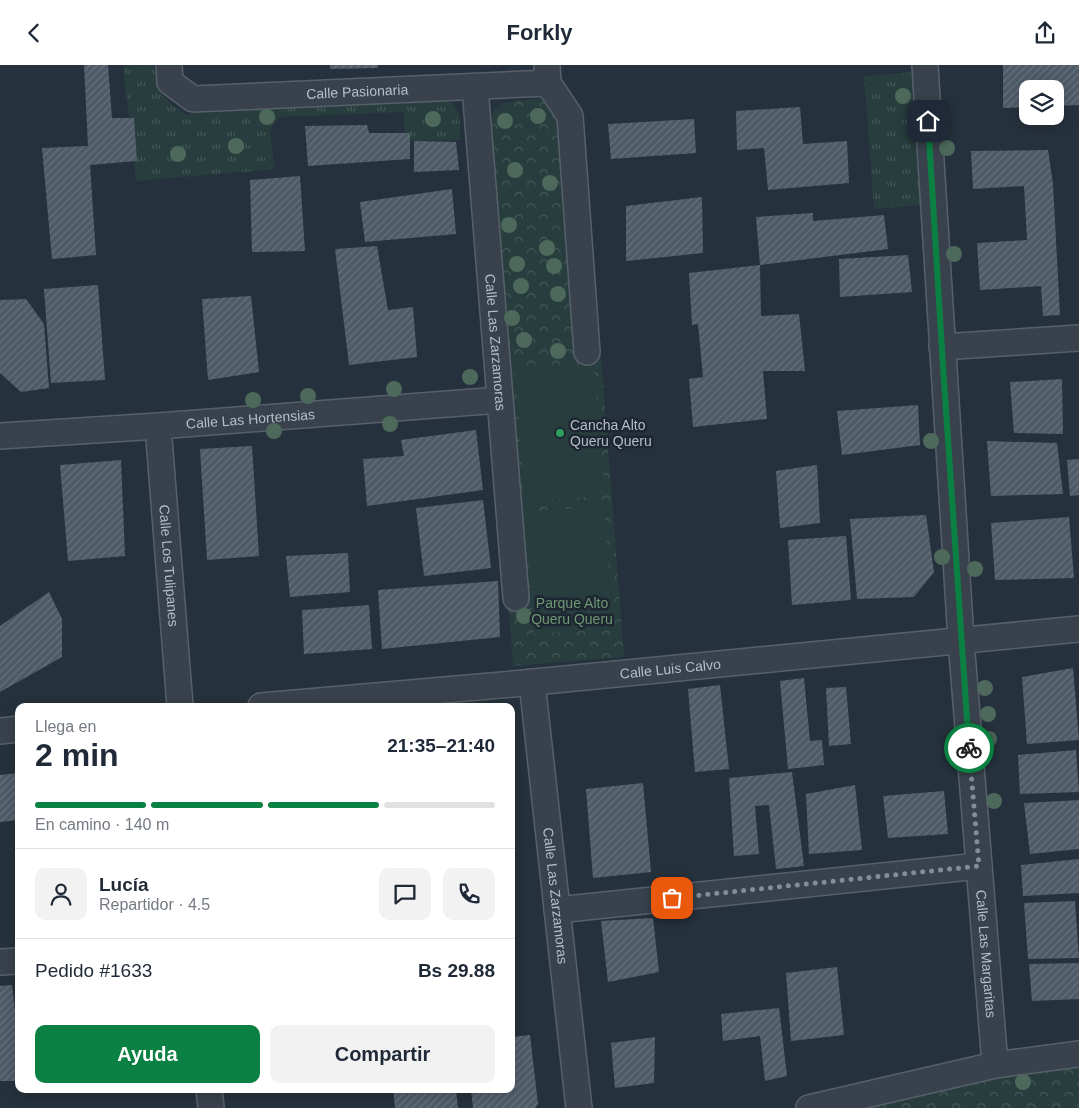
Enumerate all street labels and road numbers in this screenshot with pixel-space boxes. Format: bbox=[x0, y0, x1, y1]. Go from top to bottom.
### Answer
street label: Calle Pasionaria bbox=[306, 81, 409, 102]
street label: Calle Las Zarzamoras bbox=[482, 273, 509, 411]
street label: Calle Las Hortensias bbox=[185, 406, 316, 432]
street label: Calle Los Tulipanes bbox=[156, 504, 182, 627]
street label: Calle Luis Calvo bbox=[619, 656, 722, 682]
street label: Calle Las Zarzamoras bbox=[540, 827, 571, 965]
street label: Calle Las Margaritas bbox=[973, 889, 999, 1019]

